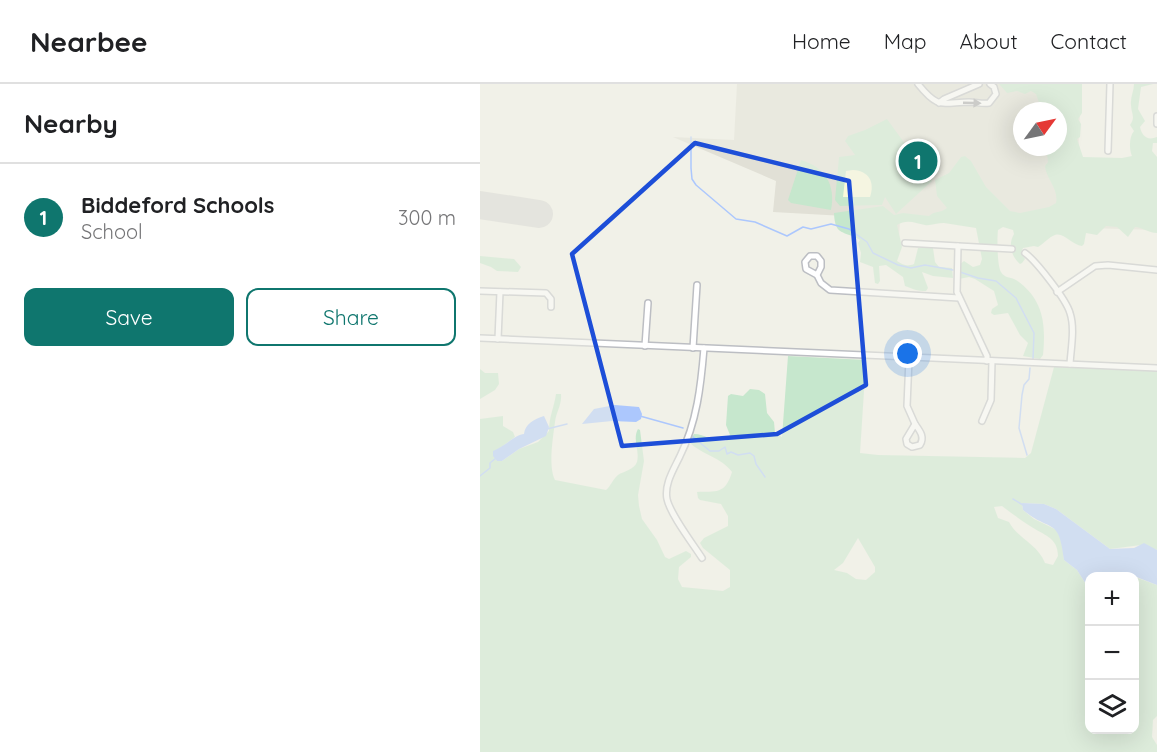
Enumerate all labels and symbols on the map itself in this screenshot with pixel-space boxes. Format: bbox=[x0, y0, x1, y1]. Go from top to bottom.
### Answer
one-way arrow bbox=[962, 98, 981, 108]
north arrow bbox=[1013, 102, 1067, 156]
pin: 1 bbox=[898, 138, 938, 184]
your location bbox=[893, 339, 922, 368]

